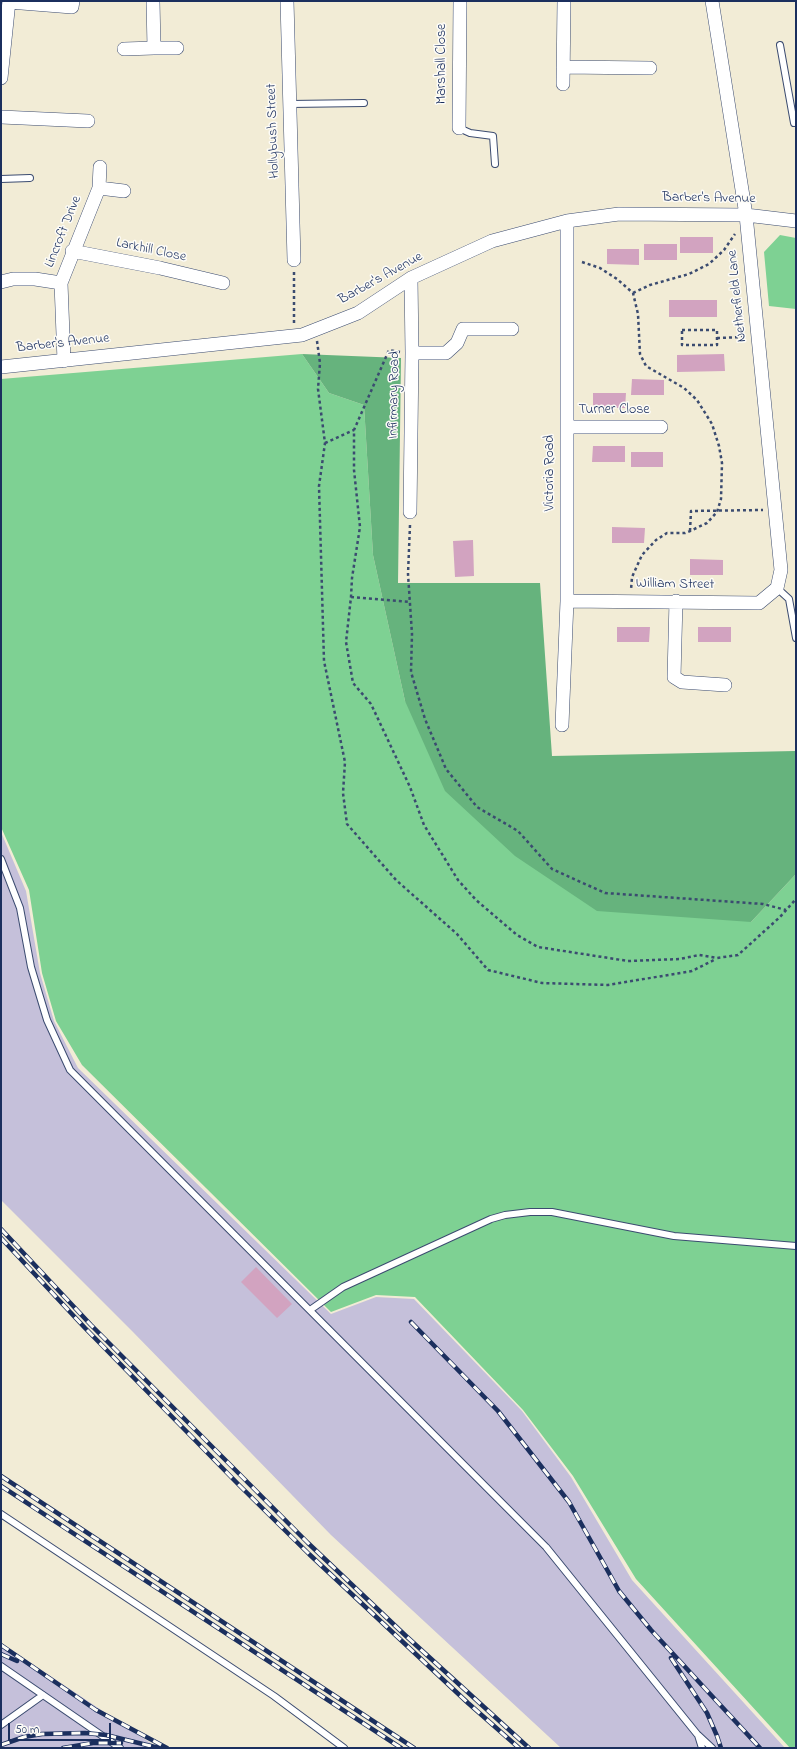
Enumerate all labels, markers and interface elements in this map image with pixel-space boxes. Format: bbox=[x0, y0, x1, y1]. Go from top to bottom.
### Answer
street label: Marshall Close bbox=[435, 24, 451, 104]
street label: Hollybush Street bbox=[264, 83, 284, 179]
street label: Barber's Avenue bbox=[662, 190, 756, 208]
street label: Lincroft Drive bbox=[42, 194, 86, 270]
street label: Larkhill Close bbox=[114, 235, 188, 267]
street label: Barber's Avenue bbox=[336, 249, 426, 309]
street label: Netherfield Lane bbox=[725, 249, 751, 343]
street label: Barber's Avenue bbox=[16, 331, 110, 357]
street label: Infirmary Road bbox=[386, 351, 404, 439]
street label: Turner Close bbox=[578, 403, 650, 419]
street label: Victoria Road bbox=[543, 435, 559, 511]
street label: William Street bbox=[636, 576, 714, 594]
scale bar bbox=[10, 1715, 113, 1741]
text: 50 m bbox=[15, 1721, 39, 1739]

